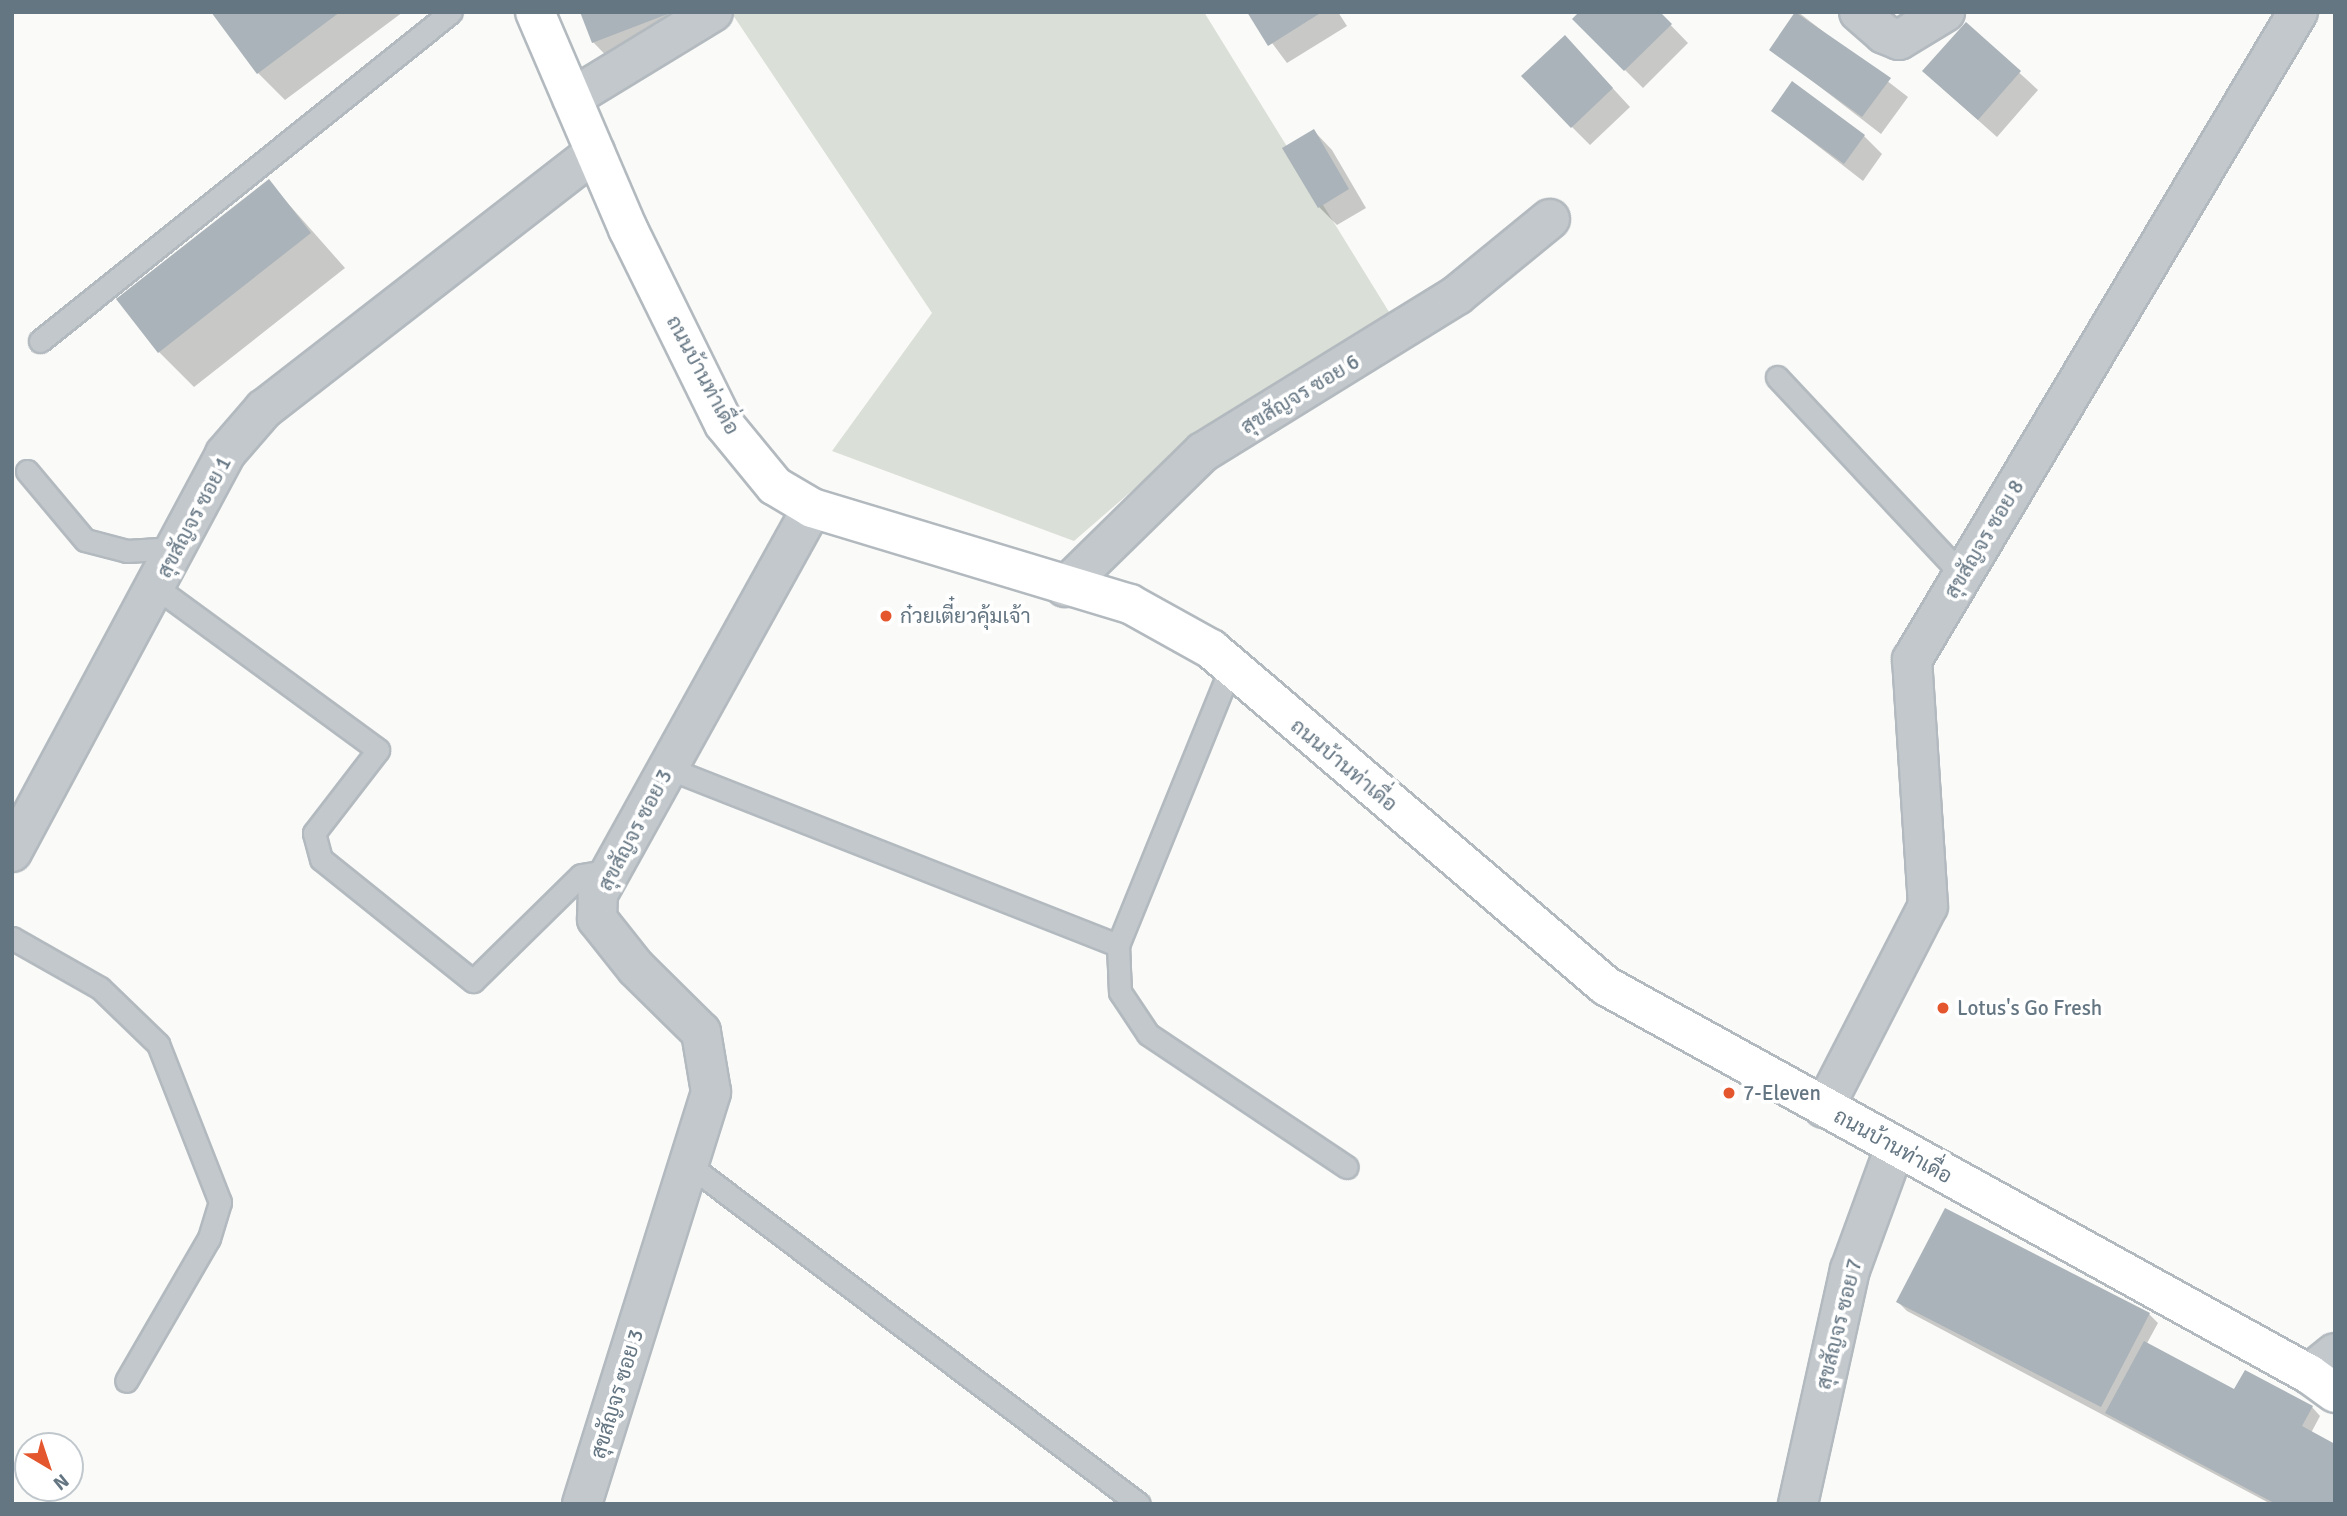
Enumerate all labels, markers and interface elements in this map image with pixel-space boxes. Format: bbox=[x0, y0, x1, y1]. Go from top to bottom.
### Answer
street label: ถนนบ้านท่าเดื่อ bbox=[661, 311, 745, 439]
street label: สุขสัญจร ซอย 6 bbox=[1236, 349, 1364, 439]
street label: สุขสัญจร ซอย 1 bbox=[151, 452, 237, 582]
street label: สุขสัญจร ซอย 8 bbox=[1939, 475, 2029, 603]
place label: ก๋วยเตี๋ยวคุ้มเจ้า bbox=[900, 603, 1031, 629]
marker: ก๋วยเตี๋ยวคุ้มเจ้า bbox=[878, 608, 894, 624]
street label: ถนนบ้านท่าเดื่อ bbox=[1286, 713, 1402, 817]
street label: สุขสัญจร ซอย 3 bbox=[592, 765, 678, 895]
place label: Lotus's Go Fresh bbox=[1957, 995, 2102, 1021]
marker: Lotus's Go Fresh bbox=[1935, 1000, 1951, 1016]
place label: 7-Eleven bbox=[1743, 1080, 1821, 1106]
marker: 7-Eleven bbox=[1721, 1085, 1737, 1101]
street label: ถนนบ้านท่าเดื่อ bbox=[1829, 1103, 1957, 1189]
street label: สุขสัญจร ซอย 7 bbox=[1811, 1256, 1867, 1392]
street label: สุขสัญจร ซอย 3 bbox=[585, 1326, 649, 1462]
north arrow bbox=[14, 1432, 84, 1502]
text: N bbox=[48, 1468, 74, 1495]

